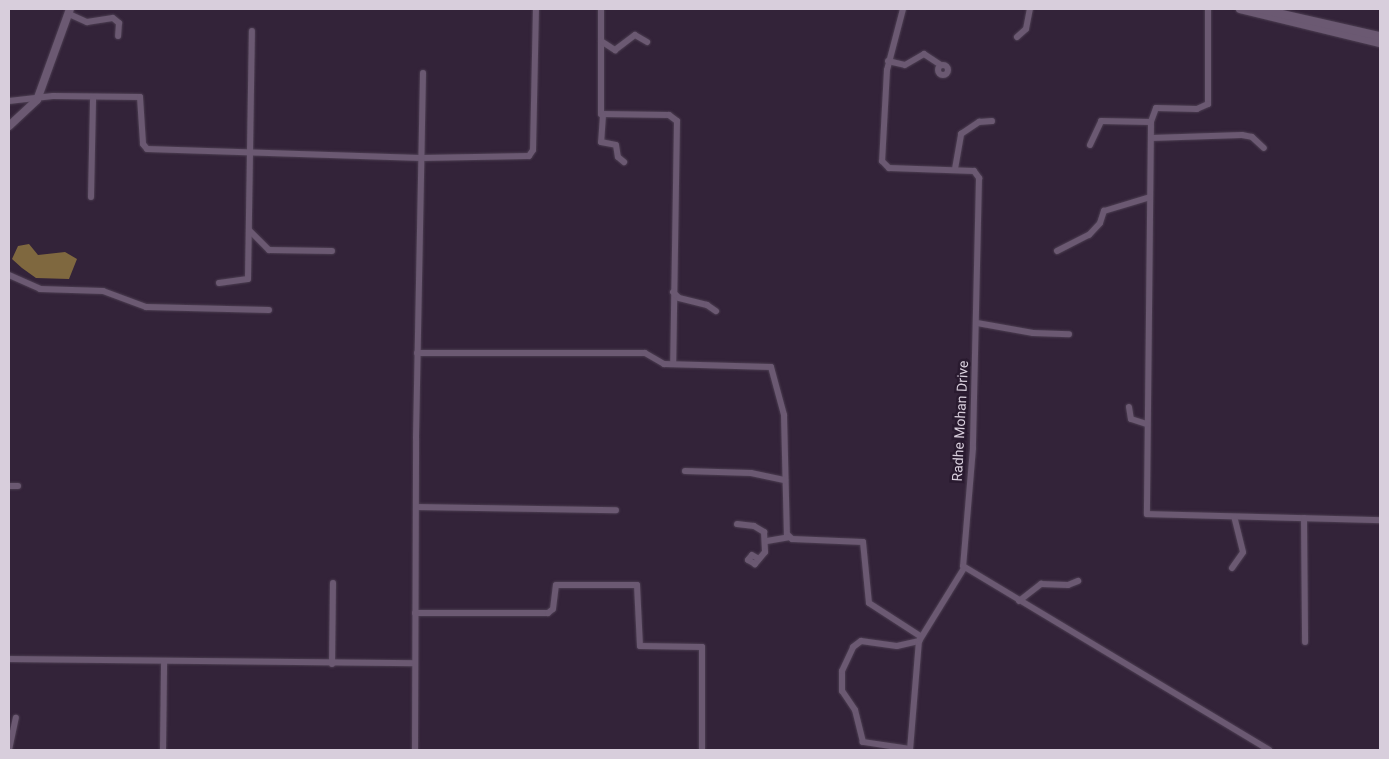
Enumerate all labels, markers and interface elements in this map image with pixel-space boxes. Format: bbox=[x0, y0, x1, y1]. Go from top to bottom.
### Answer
street label: Radhe Mohan Drive bbox=[948, 360, 972, 482]

